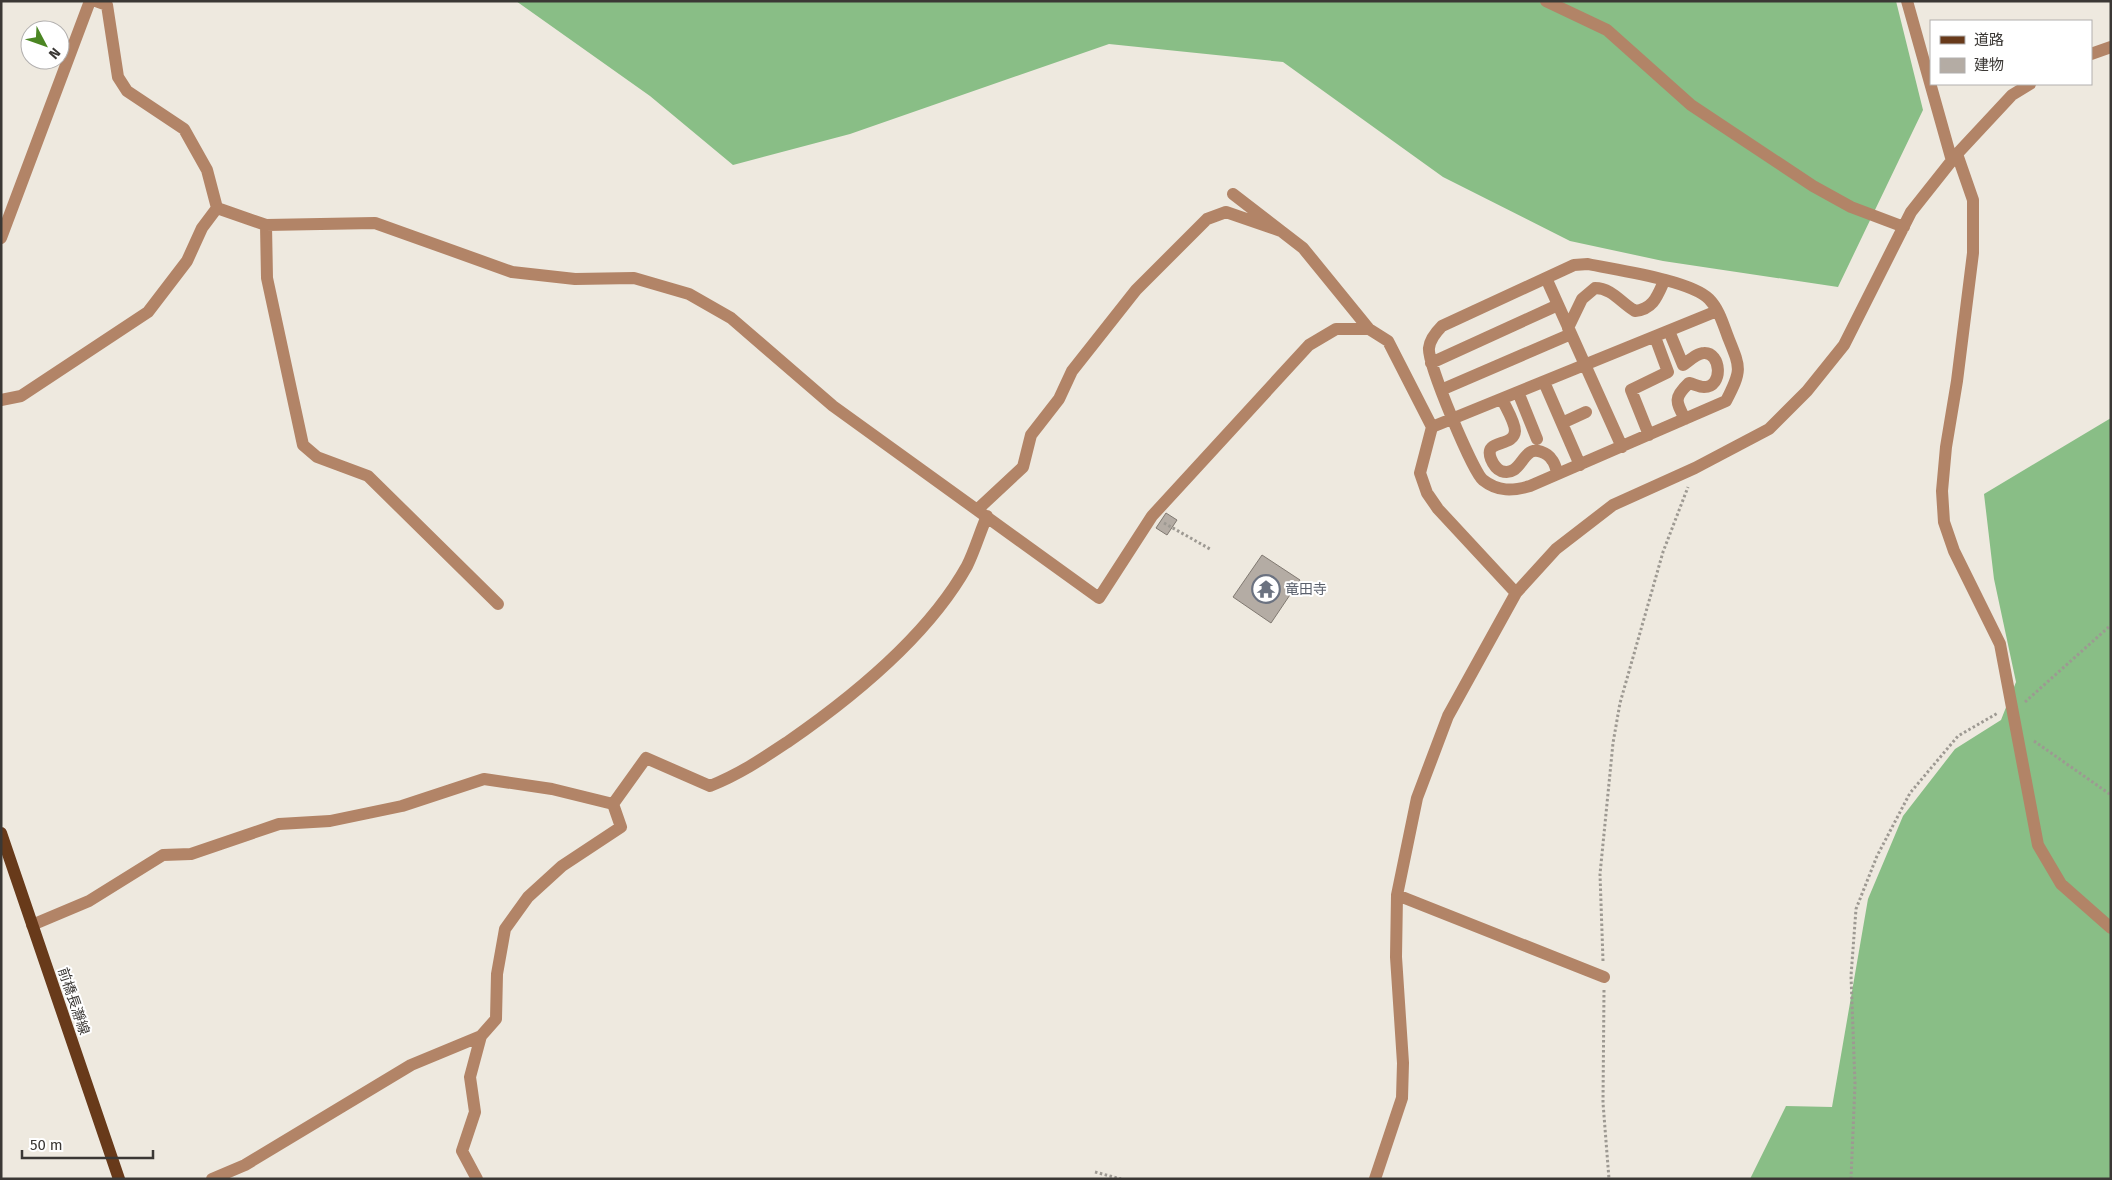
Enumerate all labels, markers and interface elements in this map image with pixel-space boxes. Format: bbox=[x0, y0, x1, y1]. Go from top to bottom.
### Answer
north arrow bbox=[20, 20, 70, 70]
legend bbox=[1930, 20, 2092, 85]
text: 道路 bbox=[1974, 31, 2004, 49]
text: N bbox=[45, 44, 64, 62]
text: 建物 bbox=[1974, 56, 2004, 74]
temple icon: 竜田寺 bbox=[1251, 574, 1281, 604]
place label: 竜田寺 bbox=[1285, 581, 1327, 598]
street label: 前橋長瀞線 bbox=[54, 965, 93, 1037]
scale bar bbox=[22, 1128, 154, 1160]
text: 50 m bbox=[30, 1136, 63, 1154]

